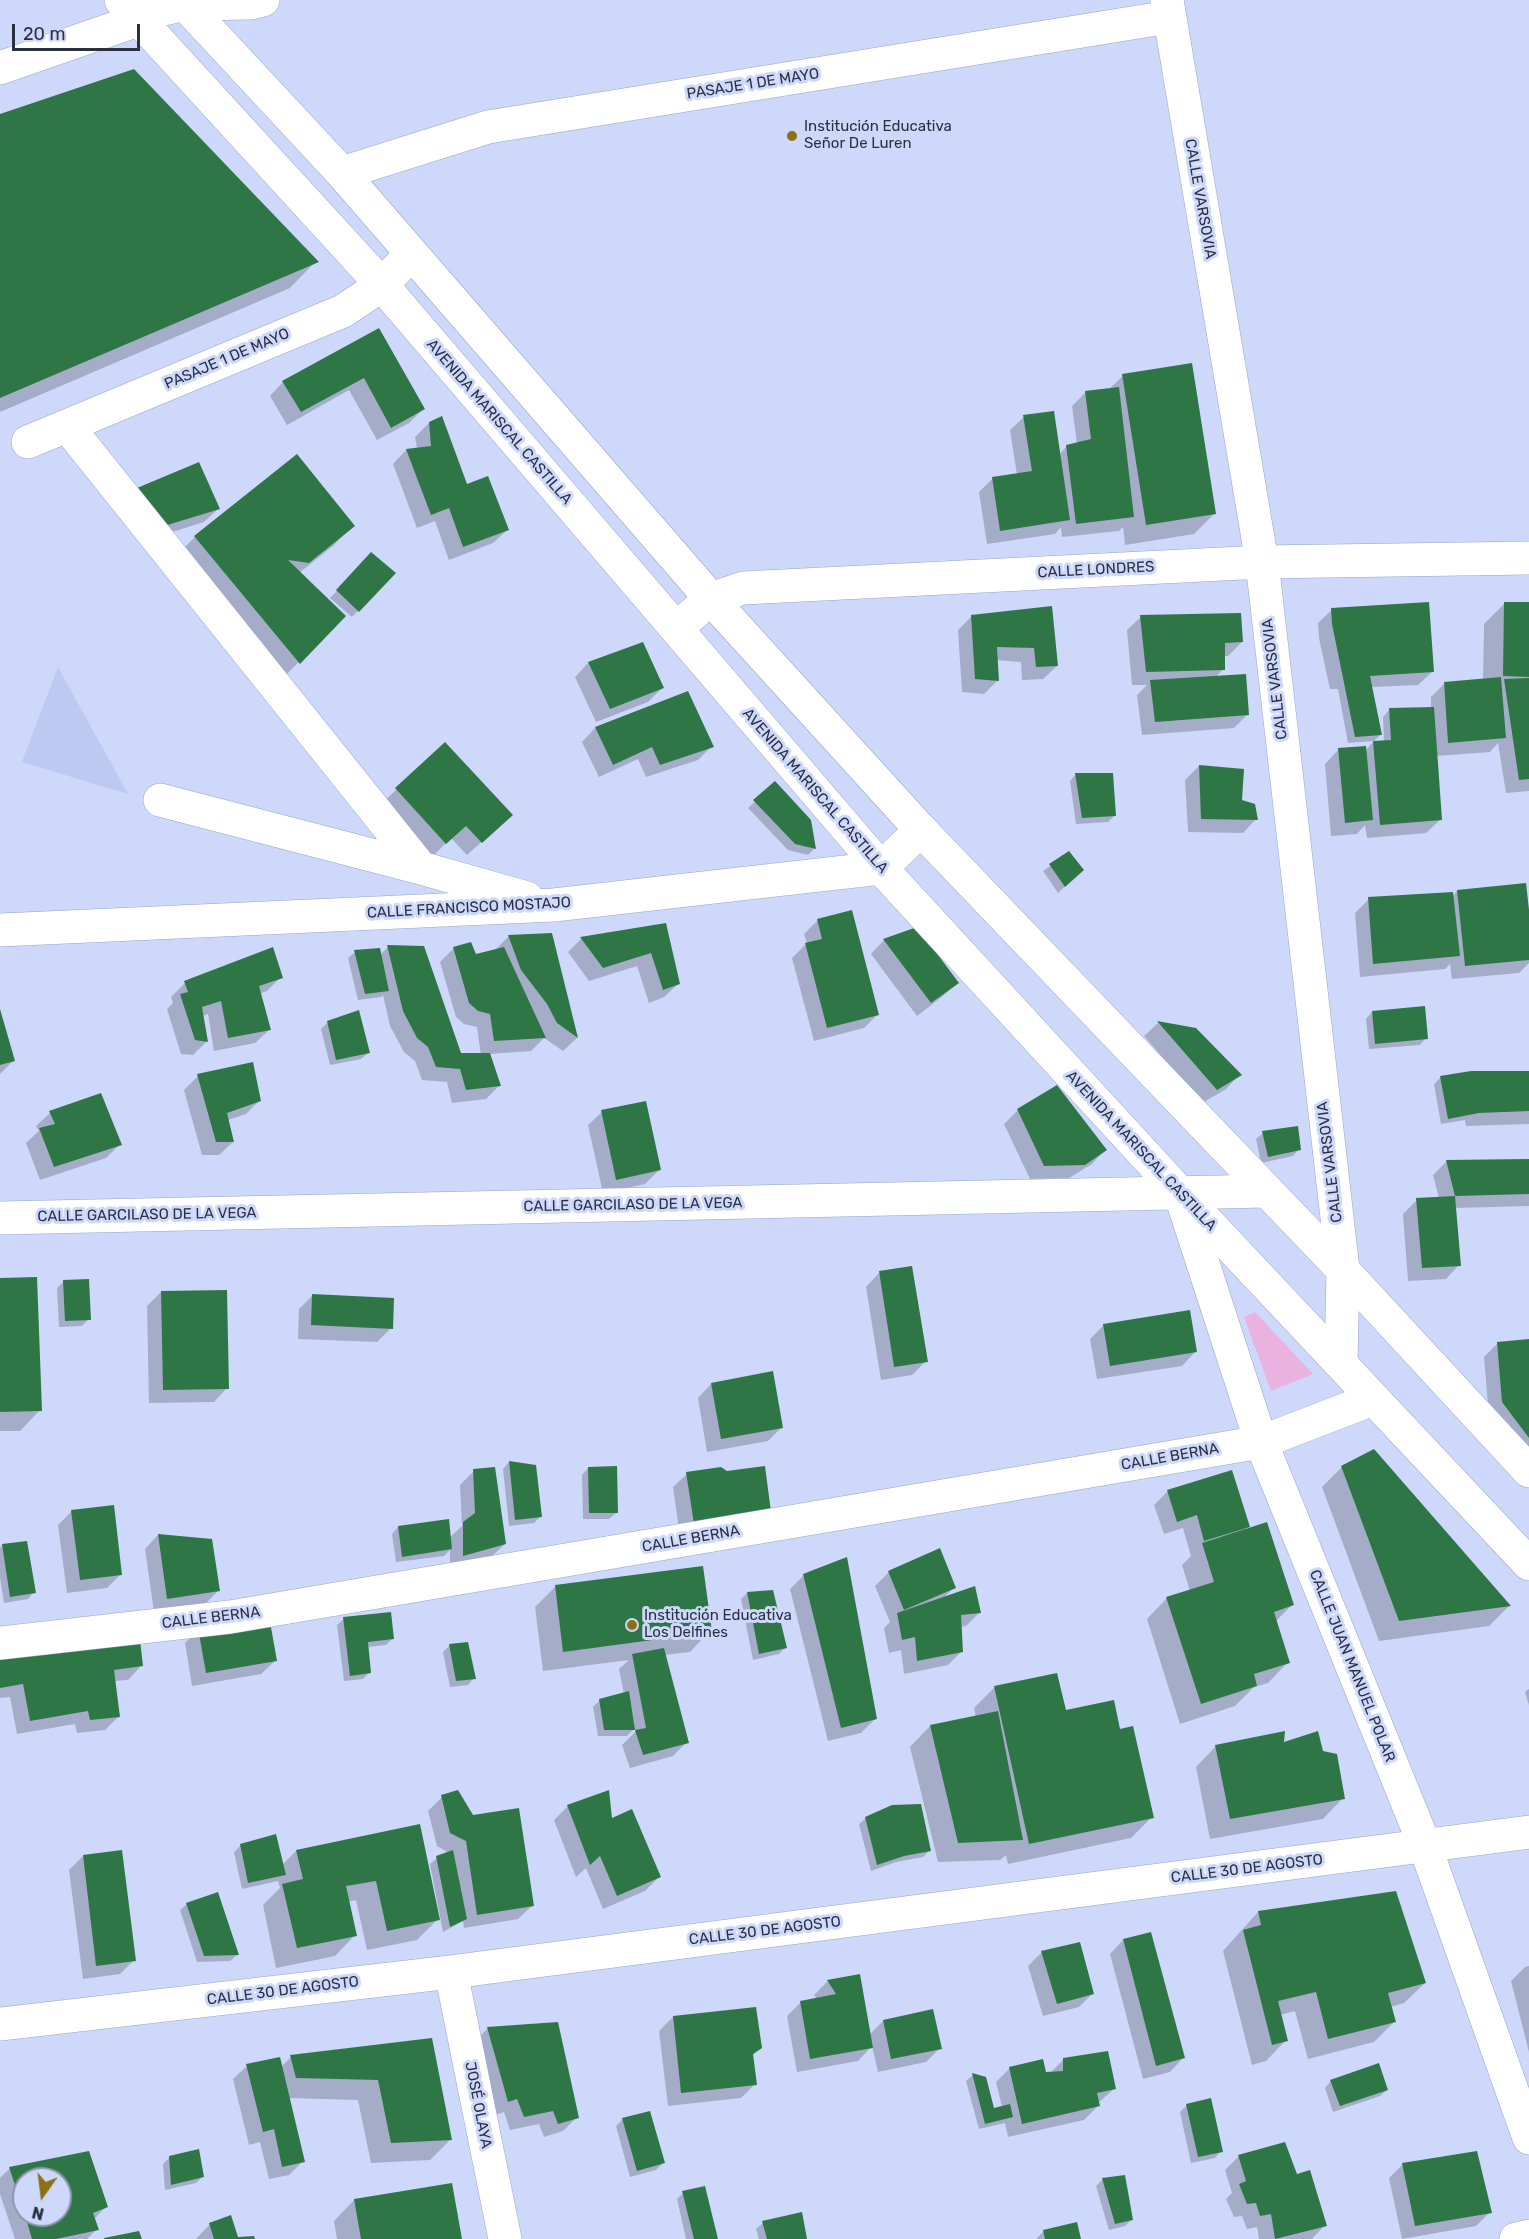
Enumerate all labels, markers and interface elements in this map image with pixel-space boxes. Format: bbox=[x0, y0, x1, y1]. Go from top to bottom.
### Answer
scale bar bbox=[15, 12, 142, 50]
text: 20 m bbox=[23, 23, 65, 45]
street label: PASAJE 1 DE MAYO bbox=[686, 65, 820, 103]
place label: Institución Educativa Señor De Luren bbox=[804, 118, 952, 153]
marker: Institución Educativa Señor De Luren bbox=[785, 129, 799, 143]
street label: CALLE VARSOVIA bbox=[1181, 138, 1219, 260]
street label: PASAJE 1 DE MAYO bbox=[162, 325, 292, 393]
street label: AVENIDA MARISCAL CASTILLA bbox=[422, 336, 576, 508]
street label: CALLE LONDRES bbox=[1037, 558, 1155, 582]
street label: CALLE VARSOVIA bbox=[1259, 617, 1291, 741]
street label: AVENIDA MARISCAL CASTILLA bbox=[738, 705, 892, 877]
street label: CALLE FRANCISCO MOSTAJO bbox=[367, 894, 571, 922]
street label: AVENIDA MARISCAL CASTILLA bbox=[1062, 1067, 1220, 1235]
street label: CALLE VARSOVIA bbox=[1314, 1100, 1346, 1224]
street label: CALLE GARCILASO DE LA VEGA bbox=[523, 1194, 743, 1216]
street label: CALLE GARCILASO DE LA VEGA bbox=[37, 1204, 257, 1226]
street label: CALLE BERNA bbox=[1120, 1440, 1220, 1474]
street label: CALLE BERNA bbox=[641, 1522, 741, 1556]
street label: CALLE JUAN MANUEL POLAR bbox=[1305, 1567, 1399, 1765]
street label: CALLE BERNA bbox=[161, 1603, 261, 1633]
place label: Institución Educativa Los Delfines bbox=[644, 1607, 792, 1642]
marker: Institución Educativa Los Delfines bbox=[625, 1618, 639, 1632]
street label: CALLE 30 DE AGOSTO bbox=[1170, 1851, 1324, 1887]
street label: CALLE 30 DE AGOSTO bbox=[688, 1913, 842, 1949]
street label: CALLE 30 DE AGOSTO bbox=[206, 1973, 360, 2009]
street label: JOSÉ OLAYA bbox=[461, 2060, 495, 2150]
north arrow bbox=[12, 2167, 72, 2227]
text: N bbox=[30, 2202, 46, 2224]

